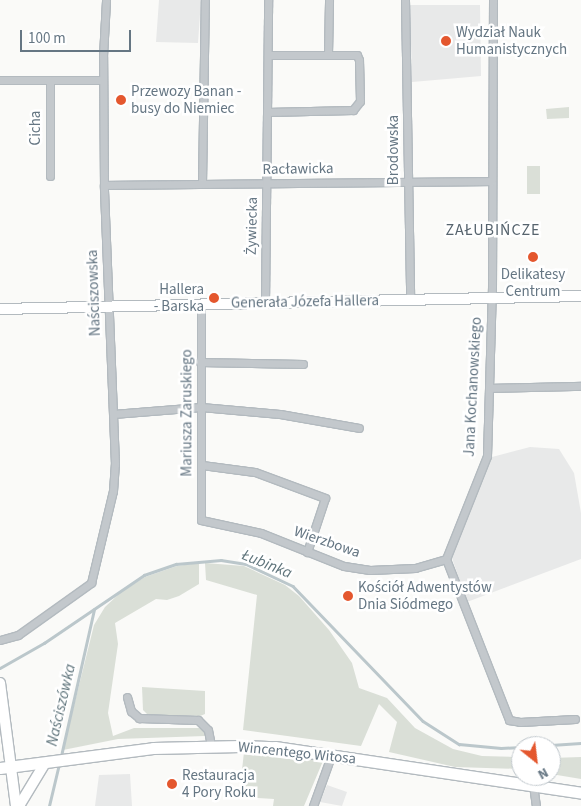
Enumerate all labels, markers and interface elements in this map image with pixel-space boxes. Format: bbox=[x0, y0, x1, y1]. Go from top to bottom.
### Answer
scale bar bbox=[22, 20, 134, 52]
place label: Wydział Nauk Humanistycznych bbox=[456, 23, 567, 58]
text: 100 m bbox=[28, 28, 66, 49]
marker: Wydział Nauk Humanistycznych bbox=[440, 35, 452, 47]
place label: Przewozy Banan - busy do Niemiec bbox=[131, 82, 241, 117]
marker: Przewozy Banan - busy do Niemiec bbox=[115, 94, 127, 106]
street label: Cicha bbox=[27, 111, 45, 145]
street label: Brodowska bbox=[385, 115, 403, 185]
street label: Racławicka bbox=[262, 159, 334, 179]
street label: Żywiecka bbox=[242, 197, 262, 255]
district label: ZAŁUBIŃCZE bbox=[444, 220, 542, 240]
street label: Naściszowska bbox=[83, 249, 105, 337]
marker: Delikatesy Centrum bbox=[527, 251, 539, 263]
place label: Delikatesy Centrum bbox=[501, 265, 565, 300]
place label: Hallera - Barska bbox=[154, 280, 204, 315]
marker: Hallera - Barska bbox=[208, 292, 220, 304]
street label: Generała Józefa Hallera bbox=[231, 292, 379, 312]
street label: Jana Kochanowskiego bbox=[460, 317, 486, 457]
street label: Mariusza Zaruskiego bbox=[178, 349, 196, 477]
street label: Wierzbowa bbox=[291, 522, 363, 562]
water label: Łubinka bbox=[239, 545, 295, 583]
place label: Kościół Adwentystów Dnia Siódmego bbox=[358, 578, 492, 613]
marker: Kościół Adwentystów Dnia Siódmego bbox=[342, 590, 354, 602]
water label: Naściszówka bbox=[42, 662, 80, 748]
north arrow bbox=[511, 736, 561, 786]
street label: Wincentego Witosa bbox=[237, 738, 357, 768]
text: N bbox=[534, 762, 552, 784]
place label: Restauracja 4 Pory Roku bbox=[182, 766, 256, 801]
marker: Restauracja 4 Pory Roku bbox=[166, 778, 178, 790]

